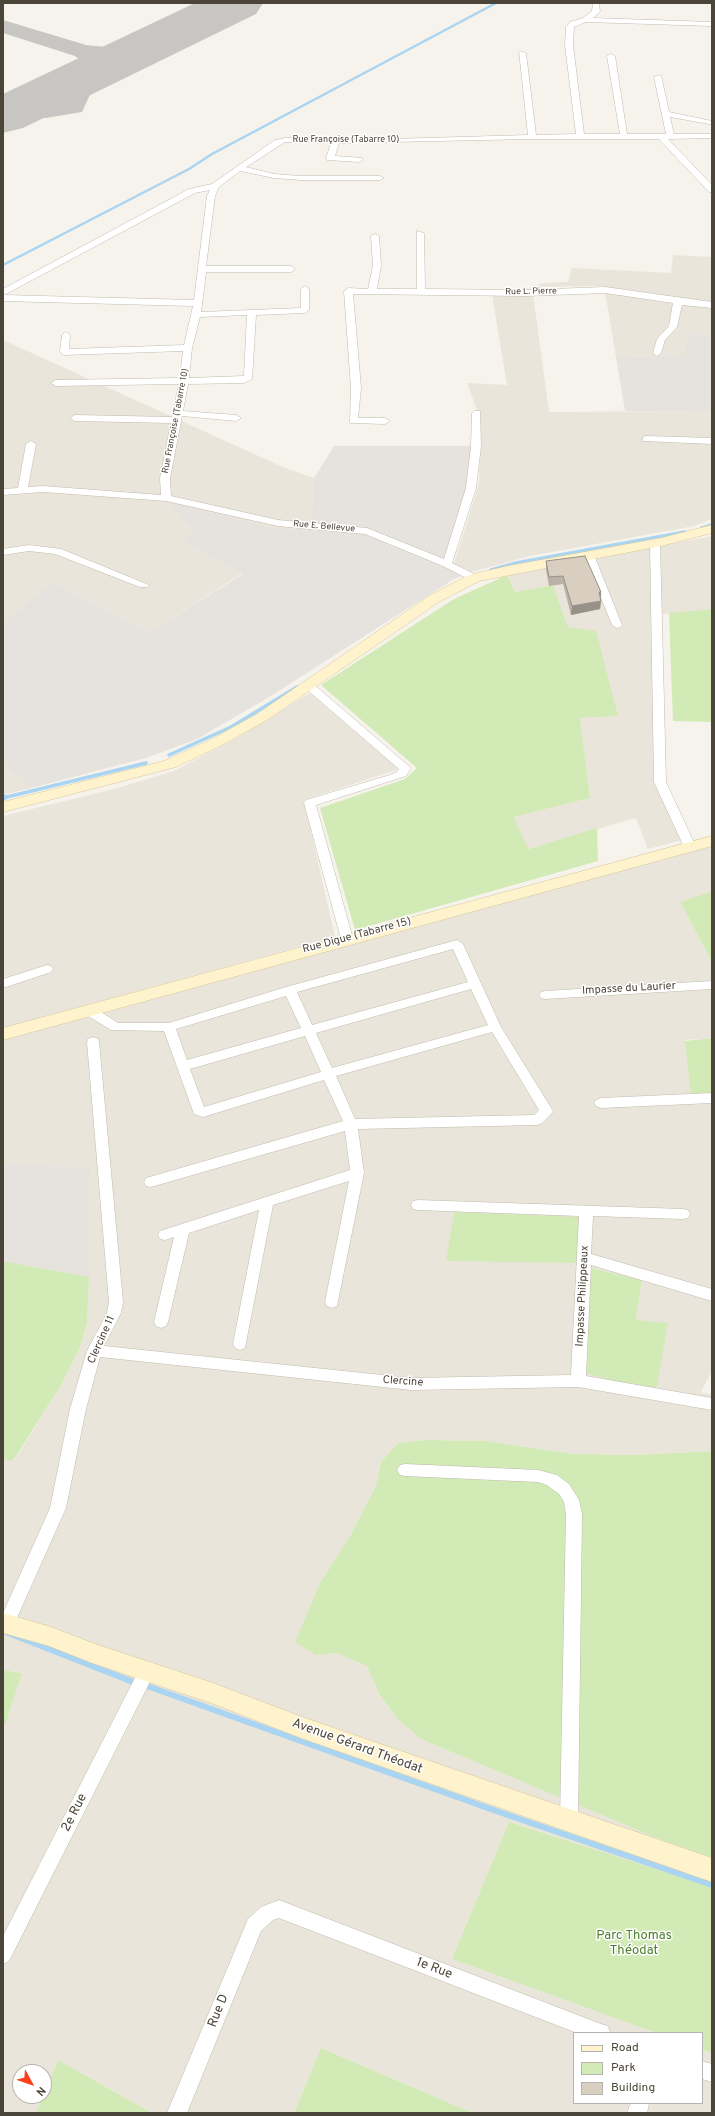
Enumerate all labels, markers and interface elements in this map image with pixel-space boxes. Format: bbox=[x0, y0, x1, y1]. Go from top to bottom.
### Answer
street label: Rue Françoise (Tabarre 10) bbox=[293, 135, 399, 145]
street label: Rue L. Pierre bbox=[505, 286, 557, 298]
street label: Rue Françoise (Tabarre 10) bbox=[161, 368, 191, 474]
street label: Rue E. Bellevue bbox=[293, 519, 355, 535]
street label: Rue Digue (Tabarre 15) bbox=[301, 915, 413, 957]
street label: Impasse du Laurier bbox=[582, 980, 676, 998]
street label: Impasse Philippeaux bbox=[574, 1245, 592, 1347]
street label: Clercine 11 bbox=[86, 1314, 118, 1366]
street label: Clercine bbox=[382, 1374, 424, 1390]
street label: Avenue Gérard Théodat bbox=[290, 1716, 424, 1778]
street label: 2e Rue bbox=[59, 1791, 91, 1835]
park label: Parc Thomas Théodat bbox=[596, 1928, 672, 1959]
street label: 1e Rue bbox=[414, 1955, 454, 1983]
street label: Rue D bbox=[205, 1992, 233, 2030]
legend bbox=[573, 2032, 703, 2104]
text: Road bbox=[611, 2040, 639, 2056]
text: Park bbox=[611, 2060, 636, 2076]
north arrow bbox=[12, 2064, 52, 2104]
text: Building bbox=[611, 2080, 655, 2096]
text: N bbox=[33, 2084, 48, 2099]

